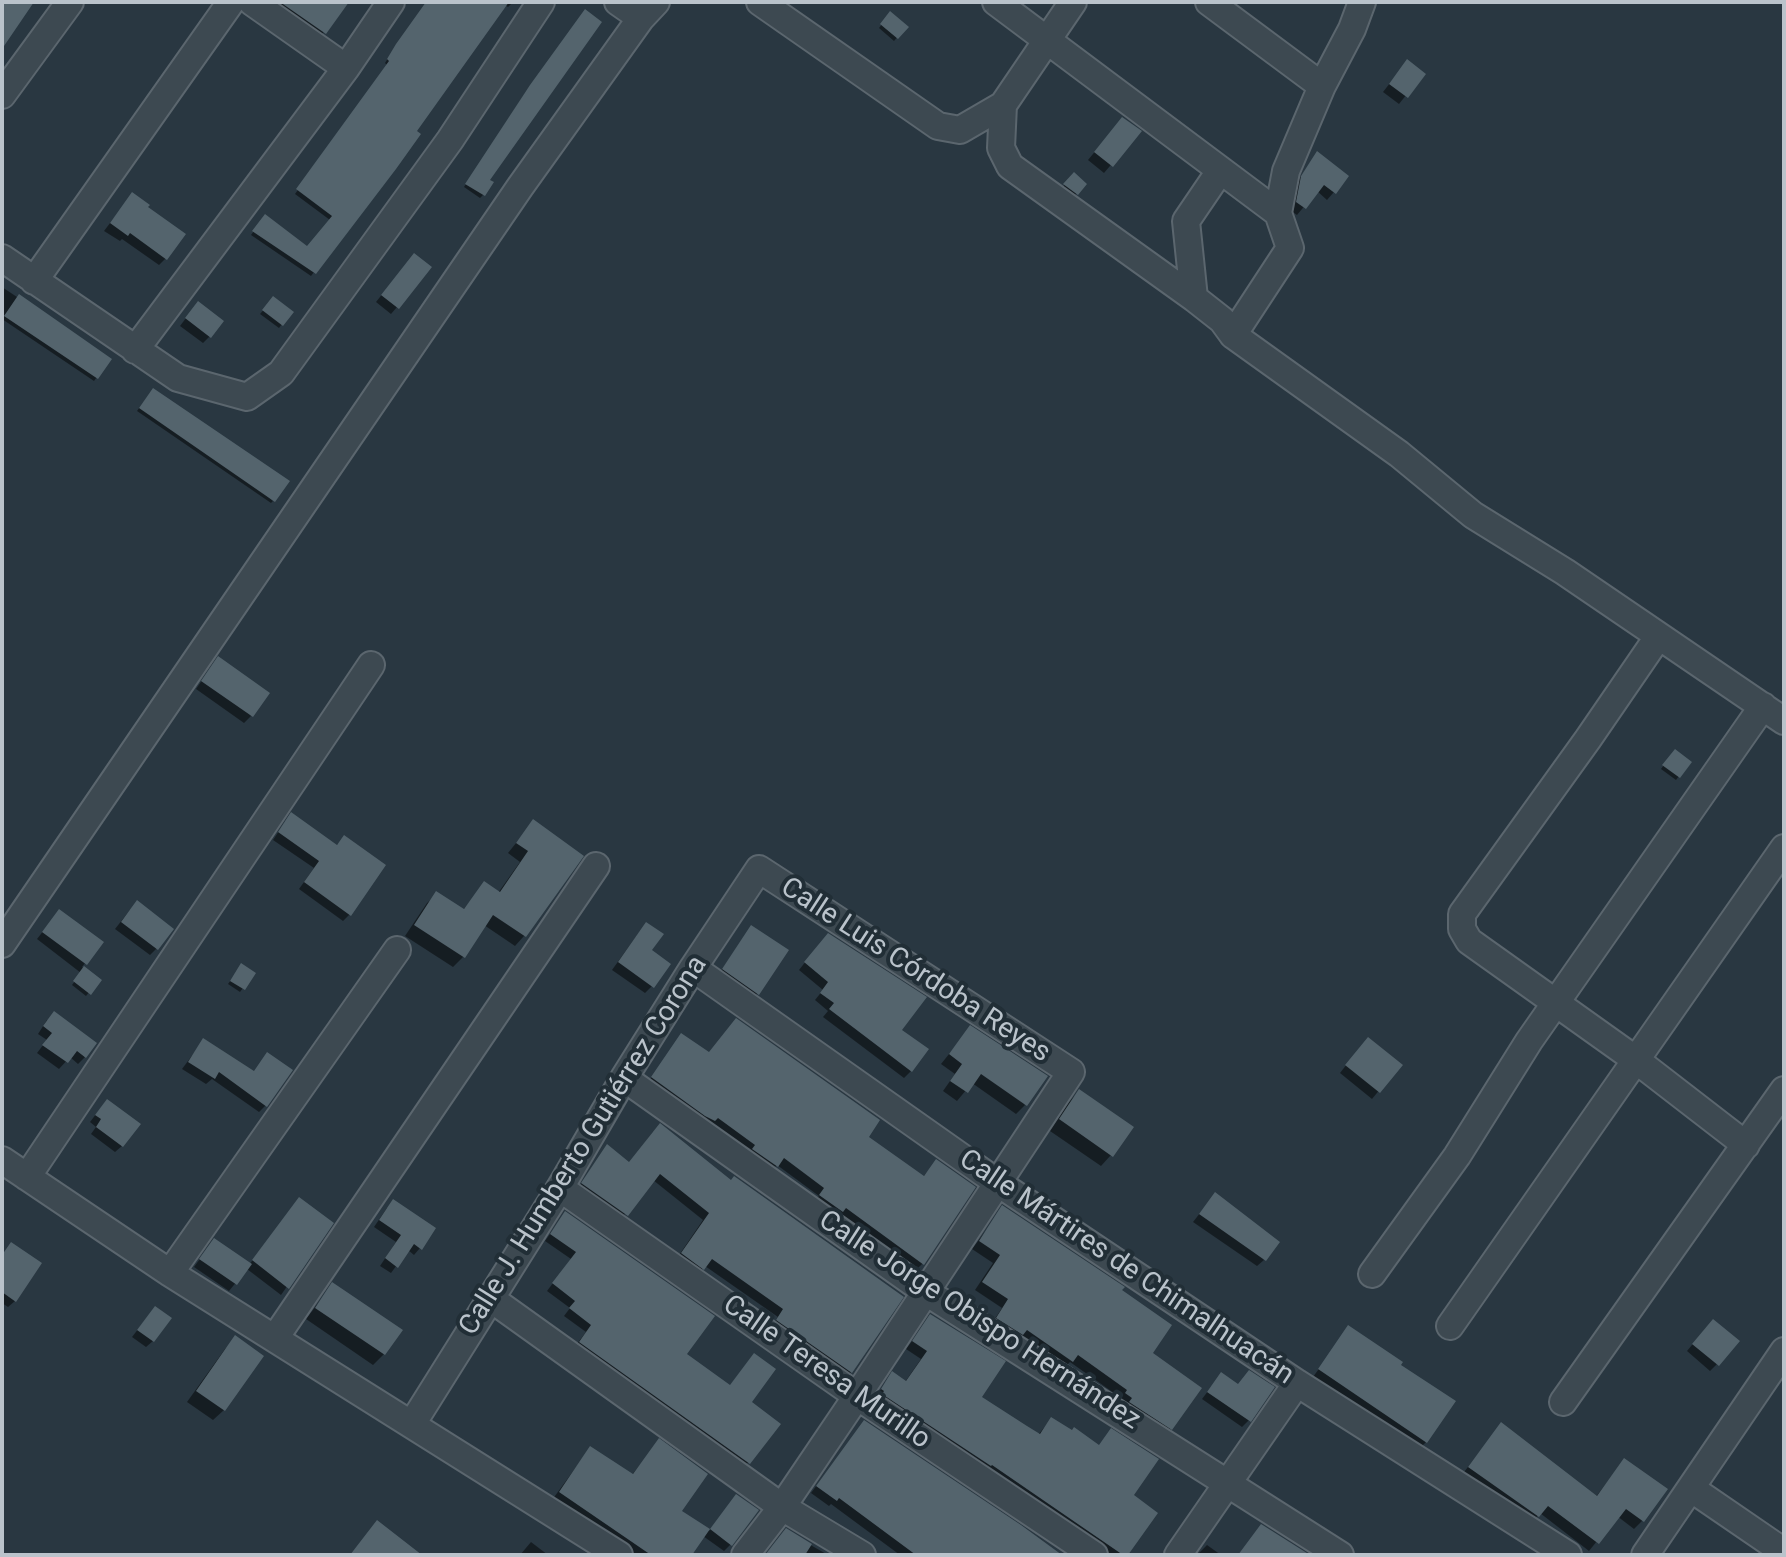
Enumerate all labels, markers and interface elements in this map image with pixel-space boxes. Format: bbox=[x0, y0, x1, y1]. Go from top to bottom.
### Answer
street label: Calle Luis Córdoba Reyes bbox=[774, 871, 1056, 1071]
street label: Calle J. Humberto Gutiérrez Corona bbox=[453, 950, 715, 1342]
street label: Calle Mártires de Chimalhuacán bbox=[952, 1143, 1300, 1393]
street label: Calle Jorge Obispo Hernández bbox=[812, 1204, 1146, 1438]
street label: Calle Teresa Murillo bbox=[716, 1289, 936, 1457]

